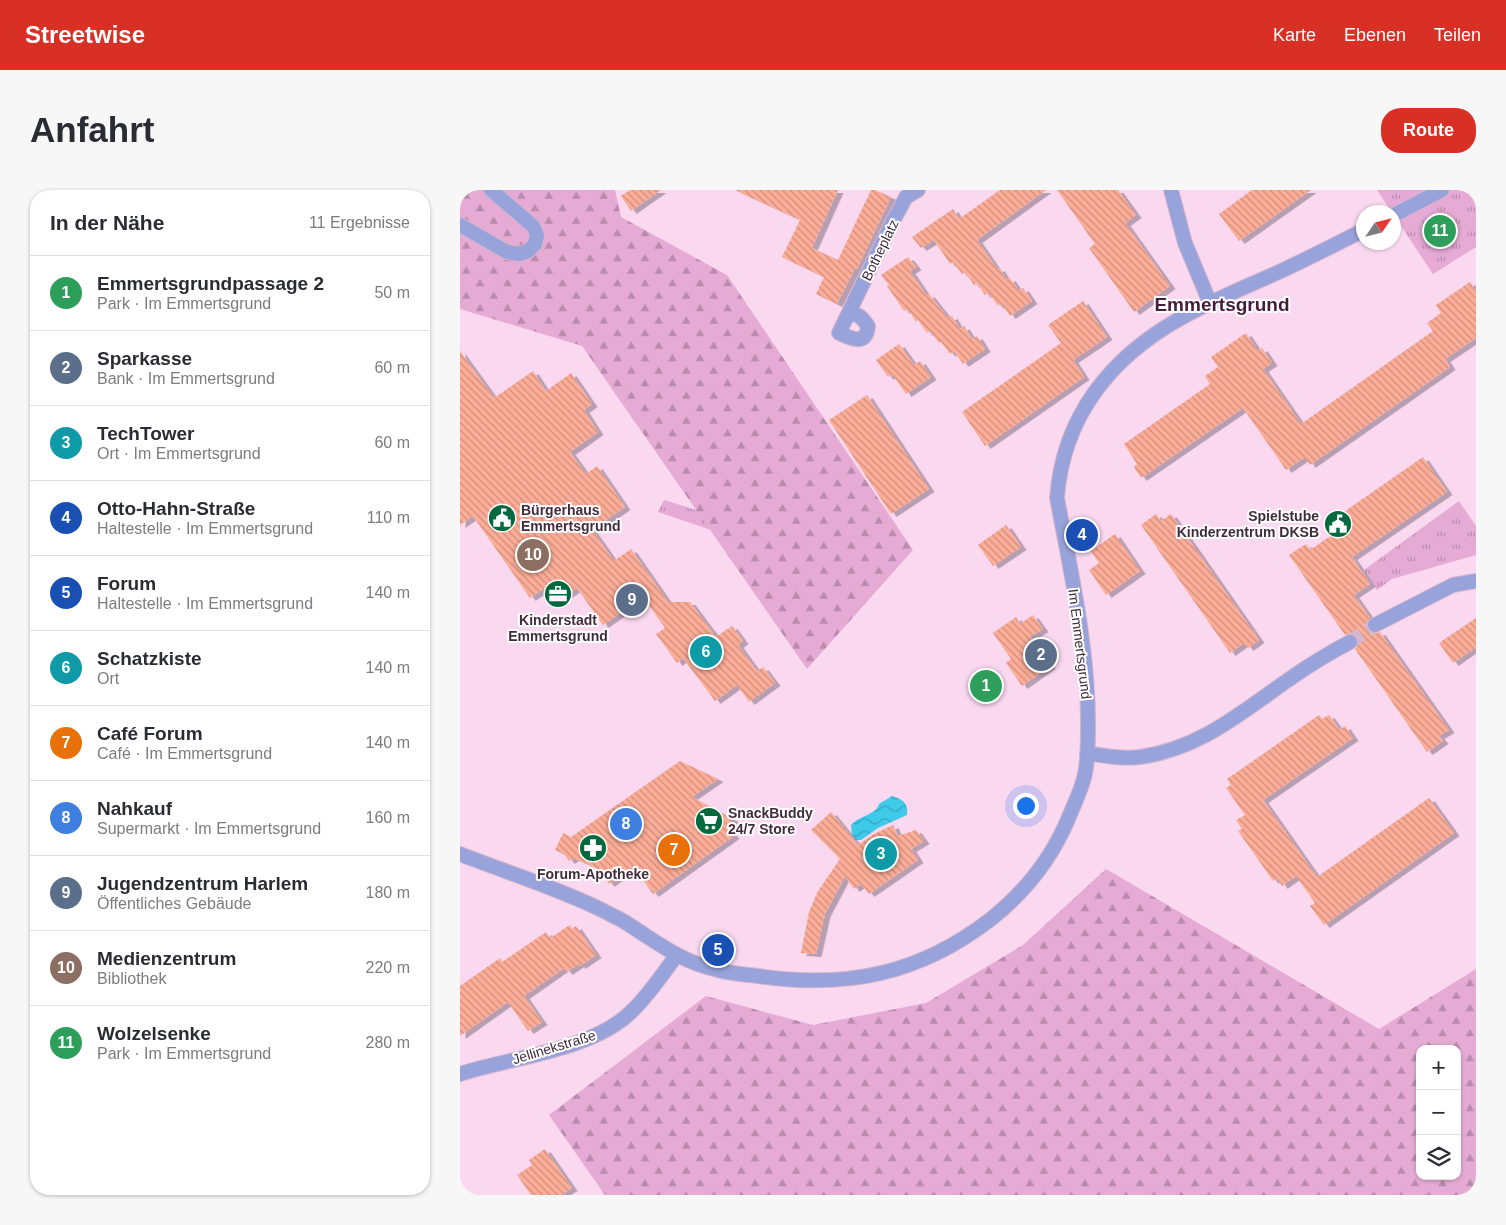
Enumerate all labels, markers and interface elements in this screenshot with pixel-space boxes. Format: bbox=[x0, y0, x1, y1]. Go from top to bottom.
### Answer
text: Streetwise bbox=[25, 21, 145, 48]
text: Karte bbox=[1273, 25, 1316, 45]
text: Ebenen bbox=[1344, 25, 1406, 45]
text: Teilen bbox=[1434, 25, 1481, 45]
button: Route bbox=[1381, 108, 1476, 153]
text: Anfahrt bbox=[30, 110, 154, 149]
north arrow bbox=[1356, 205, 1401, 250]
text: In der Nähe bbox=[50, 211, 164, 234]
pin: 11 bbox=[1424, 212, 1456, 250]
text: 11 Ergebnisse bbox=[309, 214, 410, 231]
street label: Botheplatz bbox=[858, 217, 902, 283]
text: Emmertsgrundpassage 2 bbox=[97, 273, 324, 294]
text: 1 bbox=[62, 284, 70, 301]
text: 50 m bbox=[374, 284, 410, 301]
district label: Emmertsgrund bbox=[1154, 294, 1290, 315]
text: Park · Im Emmertsgrund bbox=[97, 295, 271, 312]
text: Sparkasse bbox=[97, 348, 192, 369]
text: 2 bbox=[62, 359, 70, 376]
text: 60 m bbox=[374, 359, 410, 376]
text: Bank · Im Emmertsgrund bbox=[97, 370, 275, 387]
text: TechTower bbox=[97, 423, 194, 444]
text: 3 bbox=[62, 434, 70, 451]
text: 60 m bbox=[374, 434, 410, 451]
text: Ort · Im Emmertsgrund bbox=[97, 445, 261, 462]
text: Otto-Hahn-Straße bbox=[97, 498, 255, 519]
place label: Bürgerhaus Emmertsgrund bbox=[521, 502, 621, 534]
public building icon: Bürgerhaus Emmertsgrund bbox=[487, 503, 517, 533]
place label: Spielstube Kinderzentrum DKSB bbox=[1177, 508, 1319, 540]
text: 4 bbox=[62, 509, 70, 526]
text: 110 m bbox=[367, 509, 410, 526]
public building icon: Spielstube Kinderzentrum DKSB bbox=[1323, 509, 1353, 539]
pin: 4 bbox=[1066, 516, 1098, 554]
text: Haltestelle · Im Emmertsgrund bbox=[97, 520, 313, 537]
pin: 10 bbox=[517, 536, 549, 574]
text: Forum bbox=[97, 573, 156, 594]
office icon: Kinderstadt Emmertsgrund bbox=[543, 579, 573, 609]
pin: 9 bbox=[616, 581, 648, 619]
text: 5 bbox=[62, 584, 70, 601]
text: 140 m bbox=[366, 584, 410, 601]
street label: Im Emmertsgrund bbox=[1065, 588, 1095, 700]
text: Haltestelle · Im Emmertsgrund bbox=[97, 595, 313, 612]
place label: Kinderstadt Emmertsgrund bbox=[508, 612, 608, 644]
pin: 6 bbox=[690, 633, 722, 671]
pin: 2 bbox=[1025, 636, 1057, 674]
text: Schatzkiste bbox=[97, 648, 202, 669]
text: 6 bbox=[62, 659, 70, 676]
text: 140 m bbox=[366, 659, 410, 676]
pin: 1 bbox=[970, 667, 1002, 705]
text: Ort bbox=[97, 670, 119, 687]
text: Café Forum bbox=[97, 723, 203, 744]
text: 7 bbox=[62, 734, 70, 751]
text: 140 m bbox=[366, 734, 410, 751]
text: Café · Im Emmertsgrund bbox=[97, 745, 272, 762]
your location bbox=[1013, 793, 1039, 819]
text: Nahkauf bbox=[97, 798, 172, 819]
pin: 8 bbox=[610, 805, 642, 843]
place label: SnackBuddy 24/7 Store bbox=[728, 805, 813, 837]
supermarket icon: SnackBuddy 24/7 Store bbox=[694, 806, 724, 836]
text: 8 bbox=[62, 809, 70, 826]
text: 160 m bbox=[366, 809, 410, 826]
text: Supermarkt · Im Emmertsgrund bbox=[97, 820, 321, 837]
pin: 7 bbox=[658, 831, 690, 869]
pharmacy icon: Forum-Apotheke bbox=[578, 833, 608, 863]
pin: 3 bbox=[865, 835, 897, 873]
place label: Forum-Apotheke bbox=[537, 866, 649, 882]
text: Jugendzentrum Harlem bbox=[97, 873, 308, 894]
text: 9 bbox=[62, 884, 70, 901]
text: 180 m bbox=[366, 884, 410, 901]
text: Öffentliches Gebäude bbox=[97, 895, 251, 912]
pin: 5 bbox=[702, 931, 734, 969]
text: Medienzentrum bbox=[97, 948, 236, 969]
text: 10 bbox=[57, 959, 75, 976]
text: 220 m bbox=[366, 959, 410, 976]
text: Bibliothek bbox=[97, 970, 166, 987]
text: Wolzelsenke bbox=[97, 1023, 211, 1044]
street label: Jellinekstraße bbox=[510, 1027, 598, 1067]
text: 11 bbox=[58, 1034, 74, 1051]
text: 280 m bbox=[366, 1034, 410, 1051]
text: Park · Im Emmertsgrund bbox=[97, 1045, 271, 1062]
map controls bbox=[1416, 1045, 1461, 1180]
button: + bbox=[1416, 1045, 1461, 1090]
button: − bbox=[1416, 1090, 1461, 1135]
button: layers bbox=[1416, 1135, 1461, 1180]

